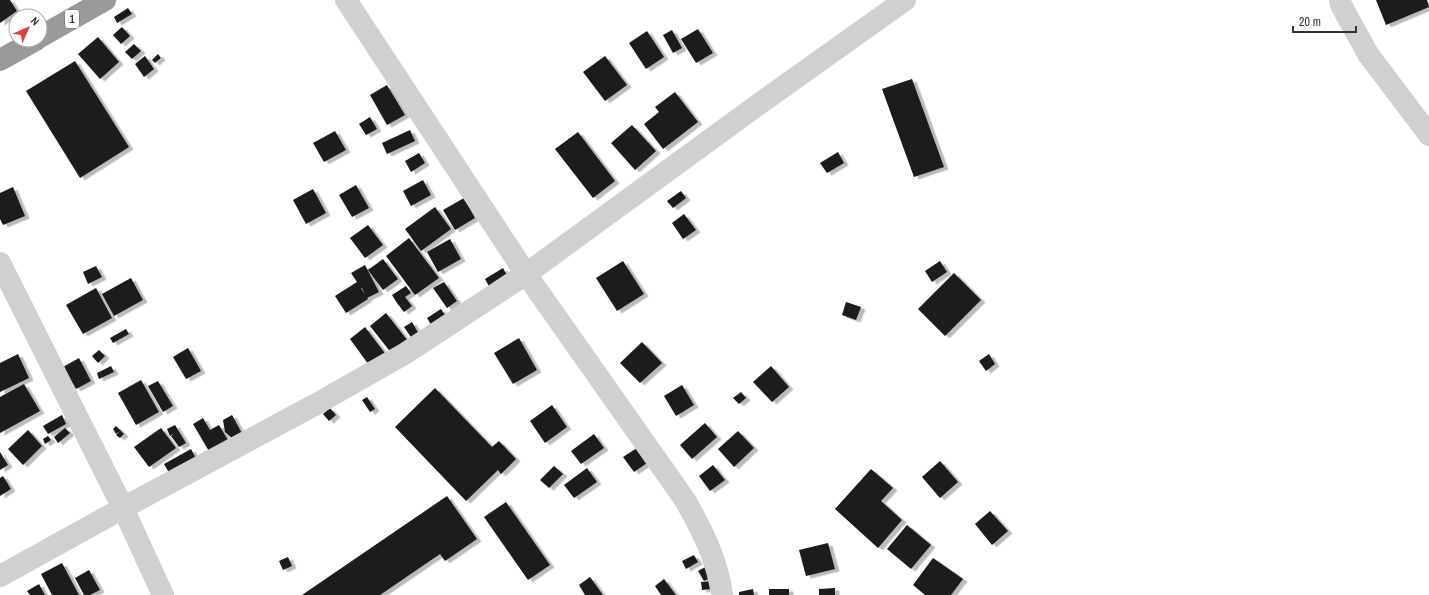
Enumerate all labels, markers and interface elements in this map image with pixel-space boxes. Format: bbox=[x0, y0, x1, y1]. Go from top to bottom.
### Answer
north arrow bbox=[8, 8, 48, 48]
scale bar bbox=[1293, 8, 1356, 34]
road number: 1 bbox=[65, 10, 79, 28]
text: N bbox=[28, 14, 42, 28]
text: 20 m bbox=[1299, 14, 1321, 30]

